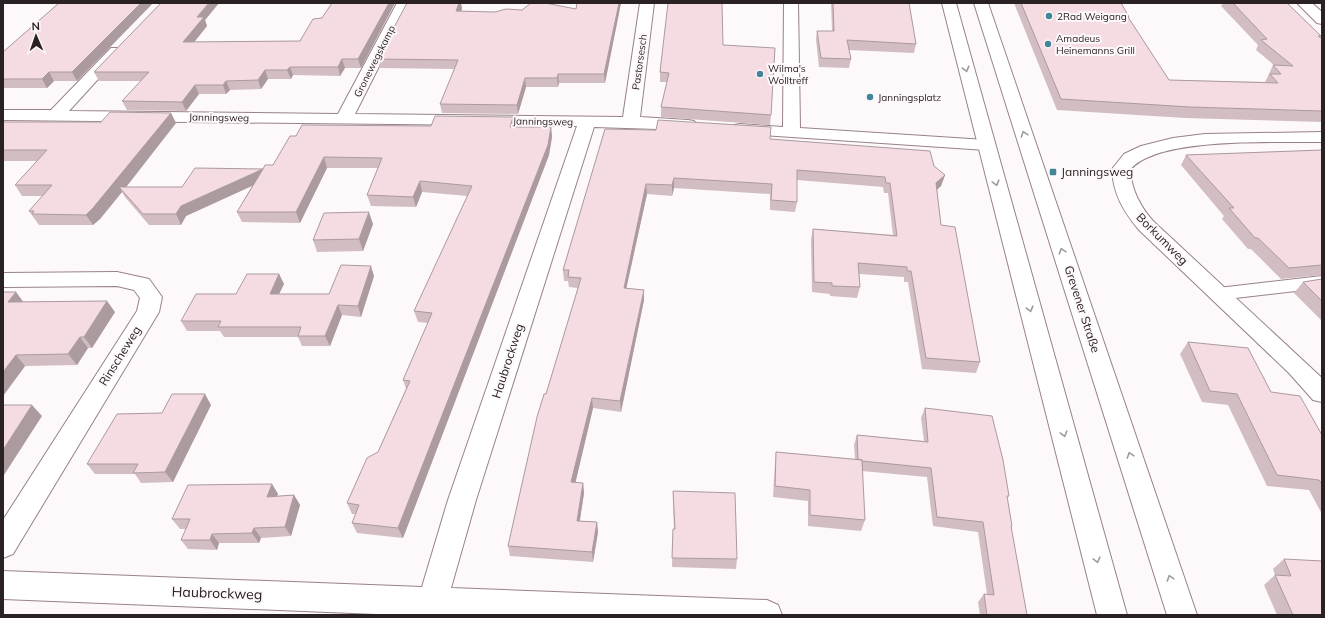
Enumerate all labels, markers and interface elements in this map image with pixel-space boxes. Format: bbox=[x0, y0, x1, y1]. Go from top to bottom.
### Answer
place label: 2Rad Weigang bbox=[1057, 10, 1127, 23]
marker: 2Rad Weigang bbox=[1044, 11, 1054, 21]
north arrow bbox=[16, 16, 56, 56]
text: N bbox=[31, 19, 40, 33]
street label: Gronewegskamp bbox=[351, 23, 398, 99]
place label: Amadeus Heinemanns Grill bbox=[1056, 32, 1135, 57]
street label: Pastorsesch bbox=[629, 33, 650, 91]
marker: Amadeus Heinemanns Grill bbox=[1043, 39, 1053, 49]
place label: Wilma's Wolltreff bbox=[768, 62, 809, 87]
one-way arrow bbox=[962, 66, 970, 73]
marker: Wilma's Wolltreff bbox=[755, 69, 765, 79]
place label: Janningsplatz bbox=[878, 91, 941, 104]
marker: Janningsplatz bbox=[865, 92, 875, 102]
street label: Janningsweg bbox=[189, 110, 249, 125]
street label: Janningsweg bbox=[513, 114, 573, 129]
one-way arrow bbox=[1020, 131, 1028, 138]
place label: Janningsweg bbox=[1061, 164, 1133, 179]
marker: Janningsweg bbox=[1048, 167, 1058, 177]
one-way arrow bbox=[992, 180, 1000, 186]
street label: Borkumweg bbox=[1133, 210, 1191, 268]
one-way arrow bbox=[1059, 248, 1067, 255]
street label: Grevener Straße bbox=[1061, 263, 1104, 354]
one-way arrow bbox=[1025, 305, 1034, 312]
street label: Haubrockweg bbox=[488, 322, 527, 400]
street label: Rinscheweg bbox=[95, 323, 144, 388]
one-way arrow bbox=[1059, 431, 1067, 437]
one-way arrow bbox=[1126, 451, 1134, 458]
one-way arrow bbox=[1092, 556, 1101, 563]
one-way arrow bbox=[1166, 575, 1175, 582]
street label: Haubrockweg bbox=[171, 582, 263, 604]

